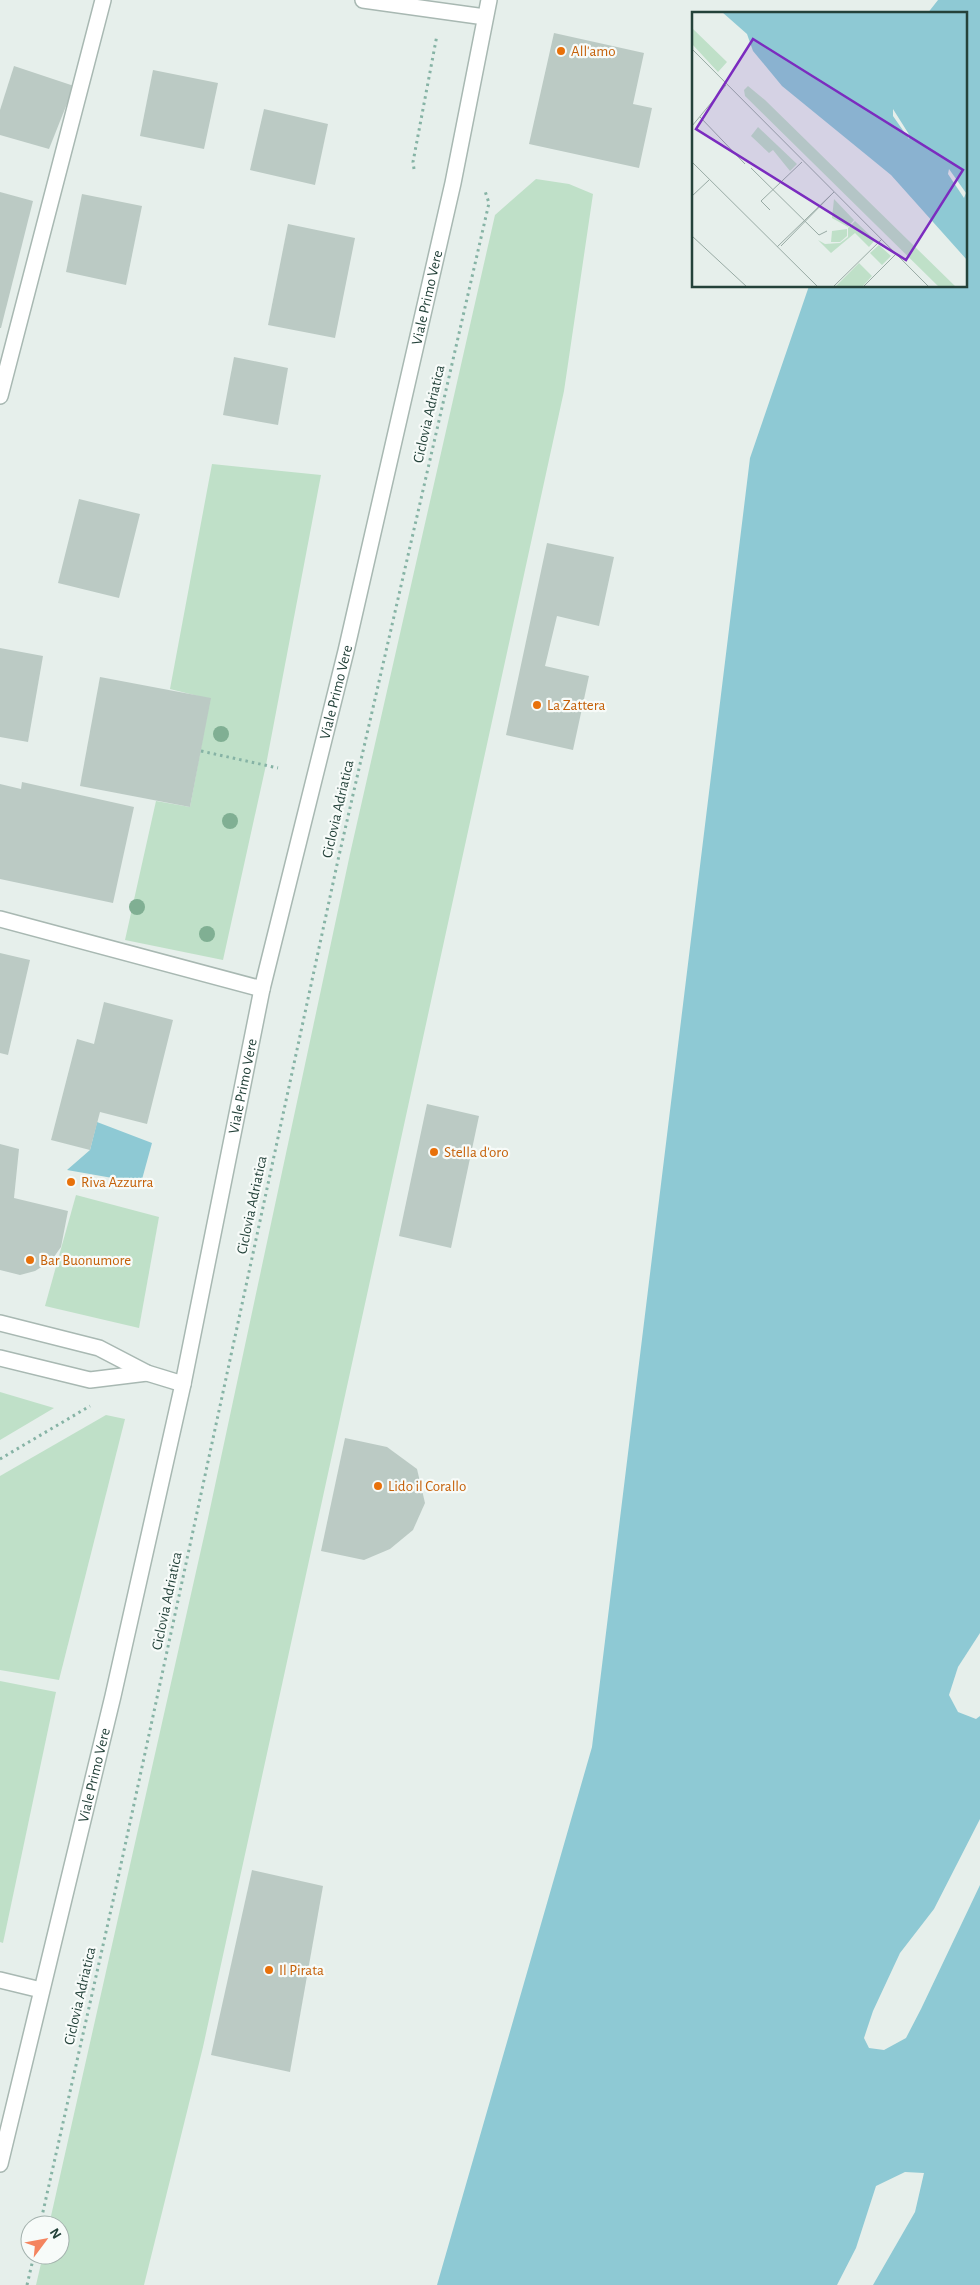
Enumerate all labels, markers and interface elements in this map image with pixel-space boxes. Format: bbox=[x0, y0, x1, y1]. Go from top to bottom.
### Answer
inset map bbox=[692, 12, 968, 288]
place label: All'amo bbox=[571, 44, 616, 59]
marker: All'amo bbox=[555, 45, 567, 57]
street label: Viale Primo Vere bbox=[409, 249, 445, 346]
street label: Ciclovia Adriatica bbox=[410, 364, 448, 464]
street label: Viale Primo Vere bbox=[317, 643, 355, 741]
place label: La Zattera bbox=[547, 698, 605, 713]
marker: La Zattera bbox=[531, 699, 543, 711]
street label: Ciclovia Adriatica bbox=[319, 759, 357, 859]
street label: Viale Primo Vere bbox=[226, 1037, 259, 1135]
place label: Stella d'oro bbox=[444, 1145, 509, 1160]
marker: Stella d'oro bbox=[428, 1146, 440, 1158]
street label: Ciclovia Adriatica bbox=[234, 1154, 270, 1255]
place label: Riva Azzurra bbox=[81, 1175, 154, 1190]
marker: Riva Azzurra bbox=[65, 1176, 77, 1188]
place label: Bar Buonumore bbox=[40, 1253, 131, 1268]
marker: Bar Buonumore bbox=[24, 1254, 36, 1266]
place label: Lido il Corallo bbox=[388, 1479, 466, 1494]
marker: Lido il Corallo bbox=[372, 1480, 384, 1492]
street label: Ciclovia Adriatica bbox=[149, 1550, 185, 1651]
street label: Viale Primo Vere bbox=[75, 1726, 113, 1824]
street label: Ciclovia Adriatica bbox=[61, 1946, 99, 2046]
place label: Il Pirata bbox=[279, 1963, 324, 1978]
marker: Il Pirata bbox=[263, 1964, 275, 1976]
north arrow bbox=[20, 2215, 70, 2265]
text: N bbox=[47, 2226, 64, 2241]

